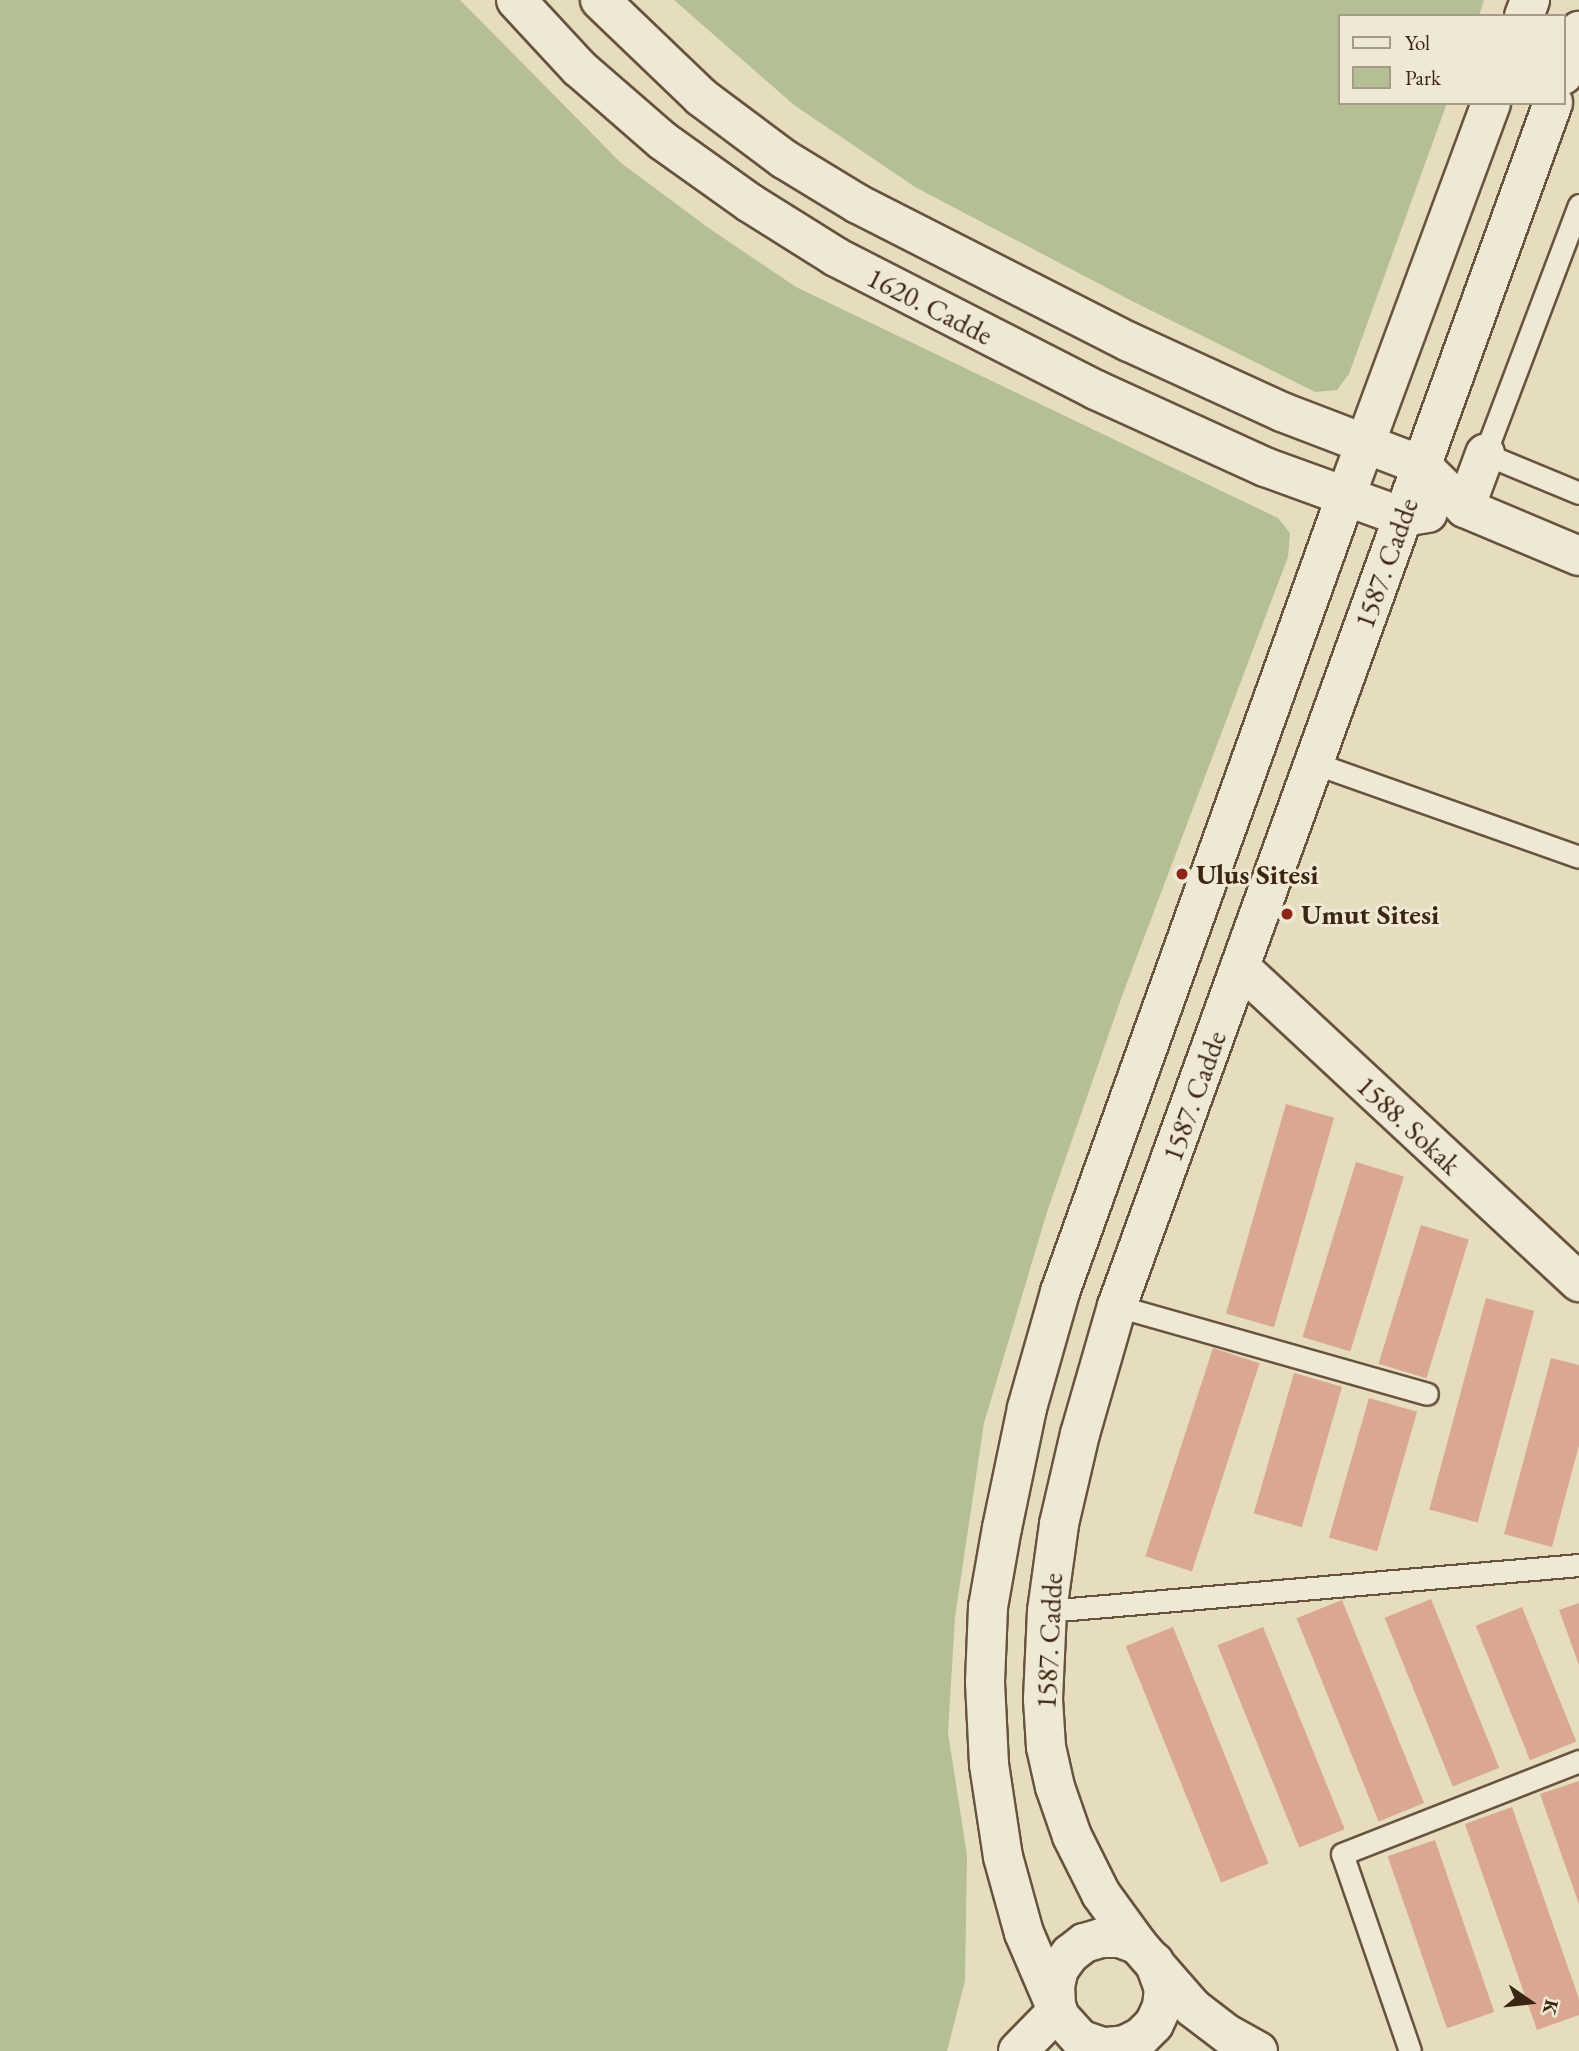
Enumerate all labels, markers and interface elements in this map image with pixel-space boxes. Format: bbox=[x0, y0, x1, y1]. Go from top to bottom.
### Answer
legend bbox=[1338, 14, 1565, 105]
text: Yol bbox=[1405, 29, 1430, 56]
text: Park bbox=[1405, 64, 1441, 91]
street label: 1620. Cadde bbox=[862, 260, 998, 352]
street label: 1587. Cadde bbox=[1347, 493, 1425, 633]
place label: Ulus Sitesi bbox=[1196, 857, 1319, 891]
marker: Ulus Sitesi bbox=[1174, 866, 1190, 882]
place label: Umut Sitesi bbox=[1301, 897, 1439, 931]
marker: Umut Sitesi bbox=[1279, 906, 1295, 922]
street label: 1587. Cadde bbox=[1155, 1026, 1233, 1166]
street label: 1588. Sokak bbox=[1350, 1068, 1468, 1182]
street label: 1587. Cadde bbox=[1029, 1572, 1069, 1710]
north arrow bbox=[1495, 1967, 1565, 2037]
text: K bbox=[1537, 1997, 1565, 2017]

